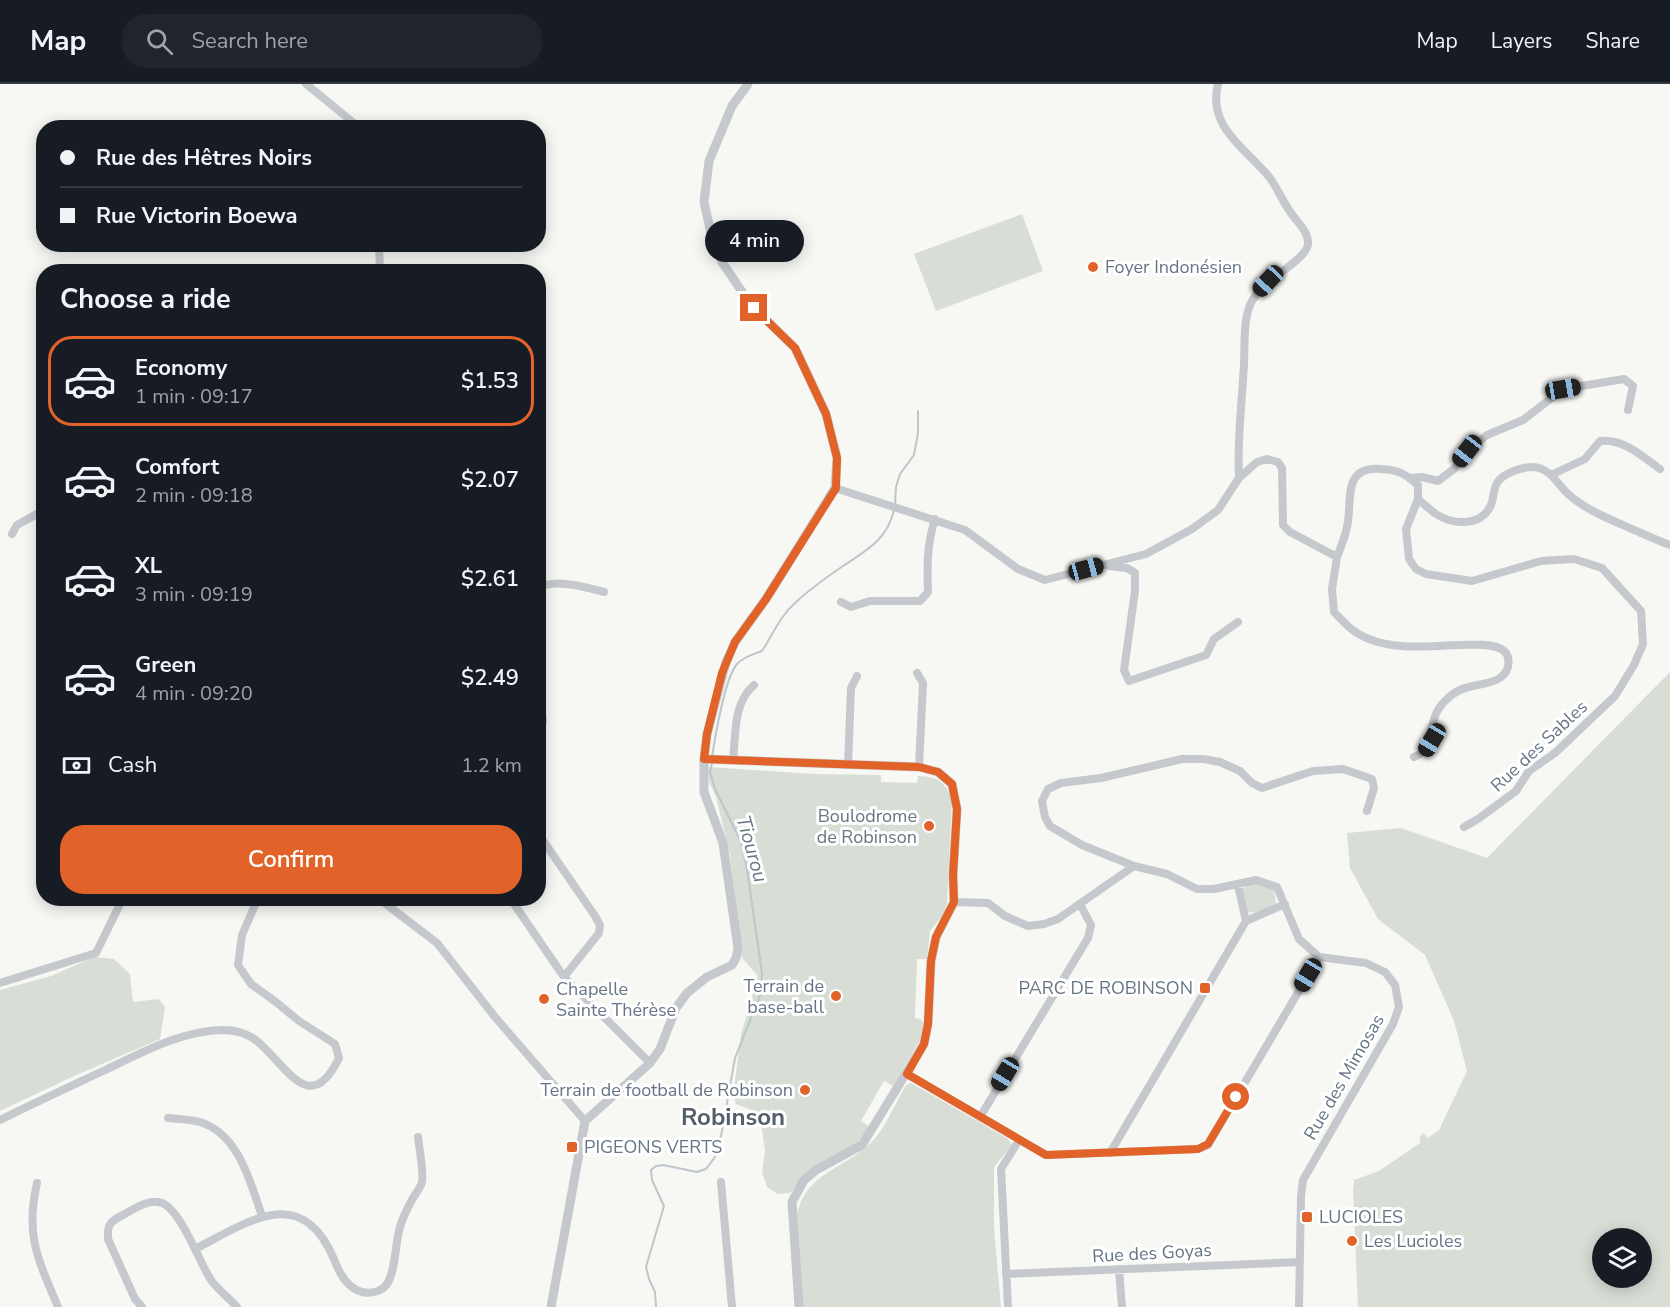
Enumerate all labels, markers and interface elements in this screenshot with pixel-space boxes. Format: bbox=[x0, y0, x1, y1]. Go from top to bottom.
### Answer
search box bbox=[122, 14, 542, 68]
text: Map bbox=[30, 22, 86, 60]
icon: search bbox=[143, 25, 176, 58]
text: Search here bbox=[191, 26, 308, 56]
text: Map bbox=[1416, 27, 1458, 55]
text: Layers bbox=[1491, 27, 1552, 55]
text: Share bbox=[1585, 27, 1640, 55]
text: Rue des Hêtres Noirs bbox=[96, 143, 312, 173]
text: Rue Victorin Boewa bbox=[96, 201, 298, 231]
callout: 4 min bbox=[704, 221, 804, 263]
text: 4 min bbox=[729, 227, 780, 254]
place label: Foyer Indonésien bbox=[1105, 255, 1242, 279]
marker: Foyer Indonésien bbox=[1086, 260, 1100, 274]
car bbox=[1249, 262, 1287, 300]
text: Choose a ride bbox=[60, 281, 231, 318]
route end bbox=[740, 294, 767, 321]
text: Economy bbox=[135, 353, 227, 383]
icon: car bbox=[63, 354, 117, 408]
text: $1.53 bbox=[461, 366, 519, 396]
car bbox=[1544, 377, 1582, 401]
text: 1 min · 09:17 bbox=[135, 383, 253, 410]
car bbox=[1449, 431, 1485, 471]
text: Comfort bbox=[135, 452, 219, 482]
icon: car bbox=[63, 453, 117, 507]
text: $2.07 bbox=[461, 465, 519, 495]
text: 2 min · 09:18 bbox=[135, 482, 253, 509]
text: XL bbox=[135, 551, 162, 581]
icon: car bbox=[63, 552, 117, 606]
car bbox=[1066, 556, 1106, 582]
text: $2.61 bbox=[461, 564, 519, 594]
text: 3 min · 09:19 bbox=[135, 581, 253, 608]
text: Green bbox=[135, 650, 196, 680]
icon: car bbox=[63, 651, 117, 705]
text: $2.49 bbox=[461, 663, 519, 693]
text: 4 min · 09:20 bbox=[135, 680, 253, 707]
street label: Rue des Sables bbox=[1485, 695, 1593, 797]
car bbox=[1415, 720, 1449, 760]
icon: cash bbox=[60, 749, 93, 782]
text: Cash bbox=[108, 750, 157, 780]
text: 1.2 km bbox=[461, 752, 522, 779]
place label: Boulodrome de Robinson bbox=[817, 804, 917, 849]
water label: Tiourou bbox=[730, 812, 774, 886]
marker: Boulodrome de Robinson bbox=[922, 819, 936, 833]
button: Confirm bbox=[60, 825, 522, 894]
car bbox=[1291, 955, 1325, 995]
place label: Terrain de base-ball bbox=[744, 974, 825, 1019]
place label: PARC DE ROBINSON bbox=[1019, 976, 1193, 1000]
place label: Chapelle Sainte Thérèse bbox=[556, 977, 676, 1022]
marker: PARC DE ROBINSON bbox=[1198, 981, 1212, 995]
marker: Terrain de base-ball bbox=[829, 989, 843, 1003]
marker: Chapelle Sainte Thérèse bbox=[537, 992, 551, 1006]
street label: Rue des Mimosas bbox=[1298, 1010, 1390, 1144]
car bbox=[988, 1054, 1022, 1094]
place label: Terrain de football de Robinson bbox=[540, 1078, 793, 1102]
marker: Terrain de football de Robinson bbox=[798, 1083, 812, 1097]
route start bbox=[1222, 1083, 1249, 1110]
district label: Robinson bbox=[681, 1101, 785, 1133]
place label: PIGEONS VERTS bbox=[584, 1135, 722, 1159]
marker: PIGEONS VERTS bbox=[565, 1140, 579, 1154]
place label: LUCIOLES bbox=[1319, 1205, 1403, 1229]
marker: LUCIOLES bbox=[1300, 1210, 1314, 1224]
map controls bbox=[1592, 1228, 1652, 1288]
button: layers bbox=[1592, 1228, 1652, 1288]
place label: Les Lucioles bbox=[1364, 1229, 1462, 1253]
marker: Les Lucioles bbox=[1345, 1234, 1359, 1248]
street label: Rue des Goyas bbox=[1091, 1238, 1213, 1268]

